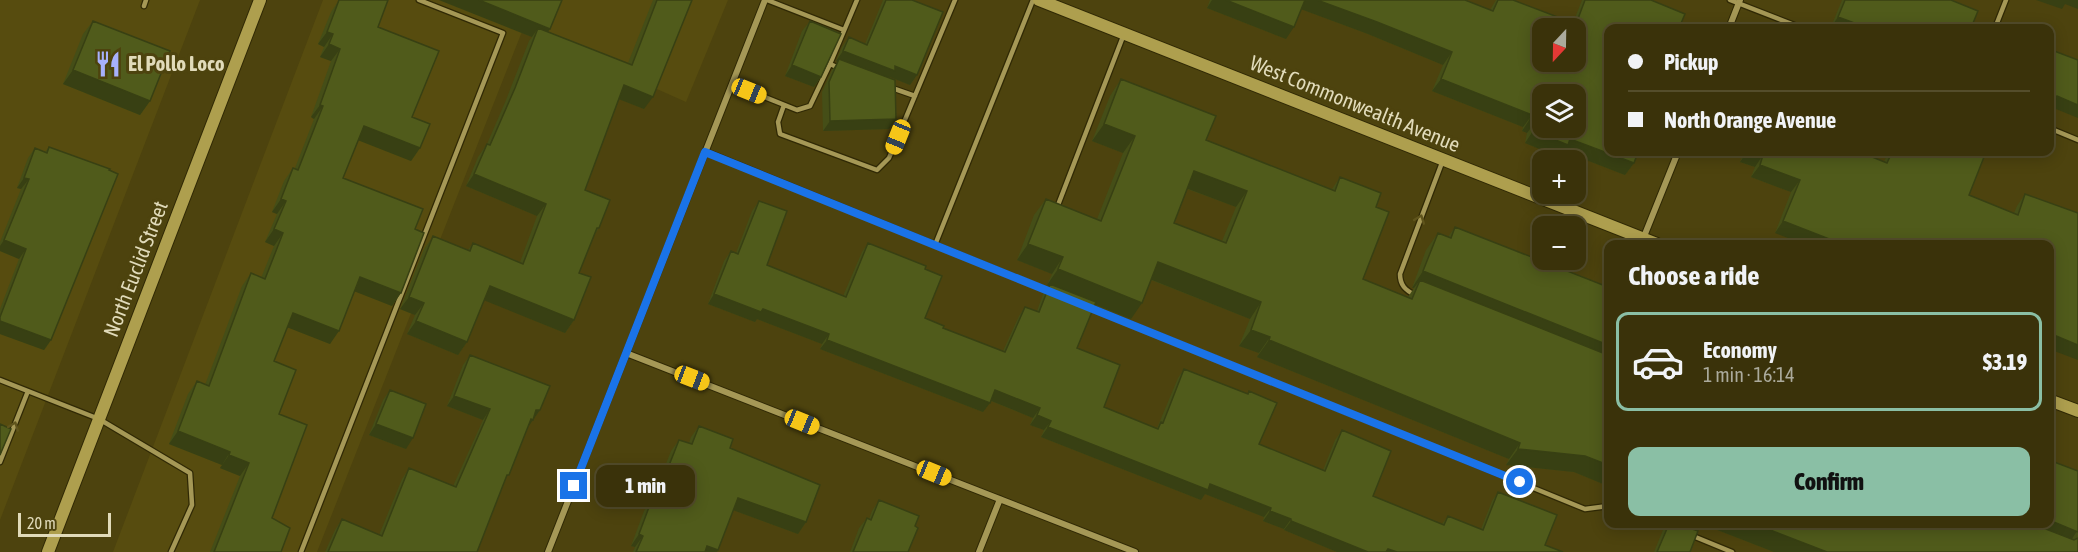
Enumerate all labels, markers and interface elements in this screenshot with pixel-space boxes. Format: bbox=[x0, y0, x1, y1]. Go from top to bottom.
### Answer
north arrow bbox=[1532, 18, 1586, 72]
map controls bbox=[1532, 18, 1586, 270]
restaurant icon: El Pollo Loco bbox=[93, 49, 123, 79]
text: Pickup bbox=[1664, 49, 1719, 75]
street label: West Commonwealth Avenue bbox=[1247, 50, 1464, 156]
place label: El Pollo Loco bbox=[128, 51, 225, 75]
car bbox=[729, 76, 769, 106]
button: layers bbox=[1532, 84, 1586, 138]
text: North Orange Avenue bbox=[1664, 107, 1836, 133]
car bbox=[883, 117, 913, 157]
button: + bbox=[1532, 150, 1586, 204]
street label: North Euclid Street bbox=[98, 197, 172, 340]
one-way arrow bbox=[1413, 214, 1426, 225]
button: − bbox=[1532, 216, 1586, 270]
text: Choose a ride bbox=[1628, 260, 1760, 291]
icon: car bbox=[1631, 335, 1685, 389]
text: Economy bbox=[1703, 337, 1777, 363]
text: $3.19 bbox=[1983, 349, 2027, 375]
car bbox=[672, 363, 712, 393]
text: 1 min · 16:14 bbox=[1703, 363, 1795, 386]
car bbox=[782, 407, 822, 437]
one-way arrow bbox=[7, 422, 19, 433]
button: Confirm bbox=[1628, 447, 2030, 516]
car bbox=[914, 458, 954, 488]
callout: 1 min bbox=[595, 465, 694, 507]
route start bbox=[1506, 468, 1533, 495]
route end bbox=[560, 472, 587, 499]
text: 1 min bbox=[625, 474, 666, 497]
scale bar bbox=[18, 510, 111, 538]
text: 20 m bbox=[27, 514, 56, 532]

